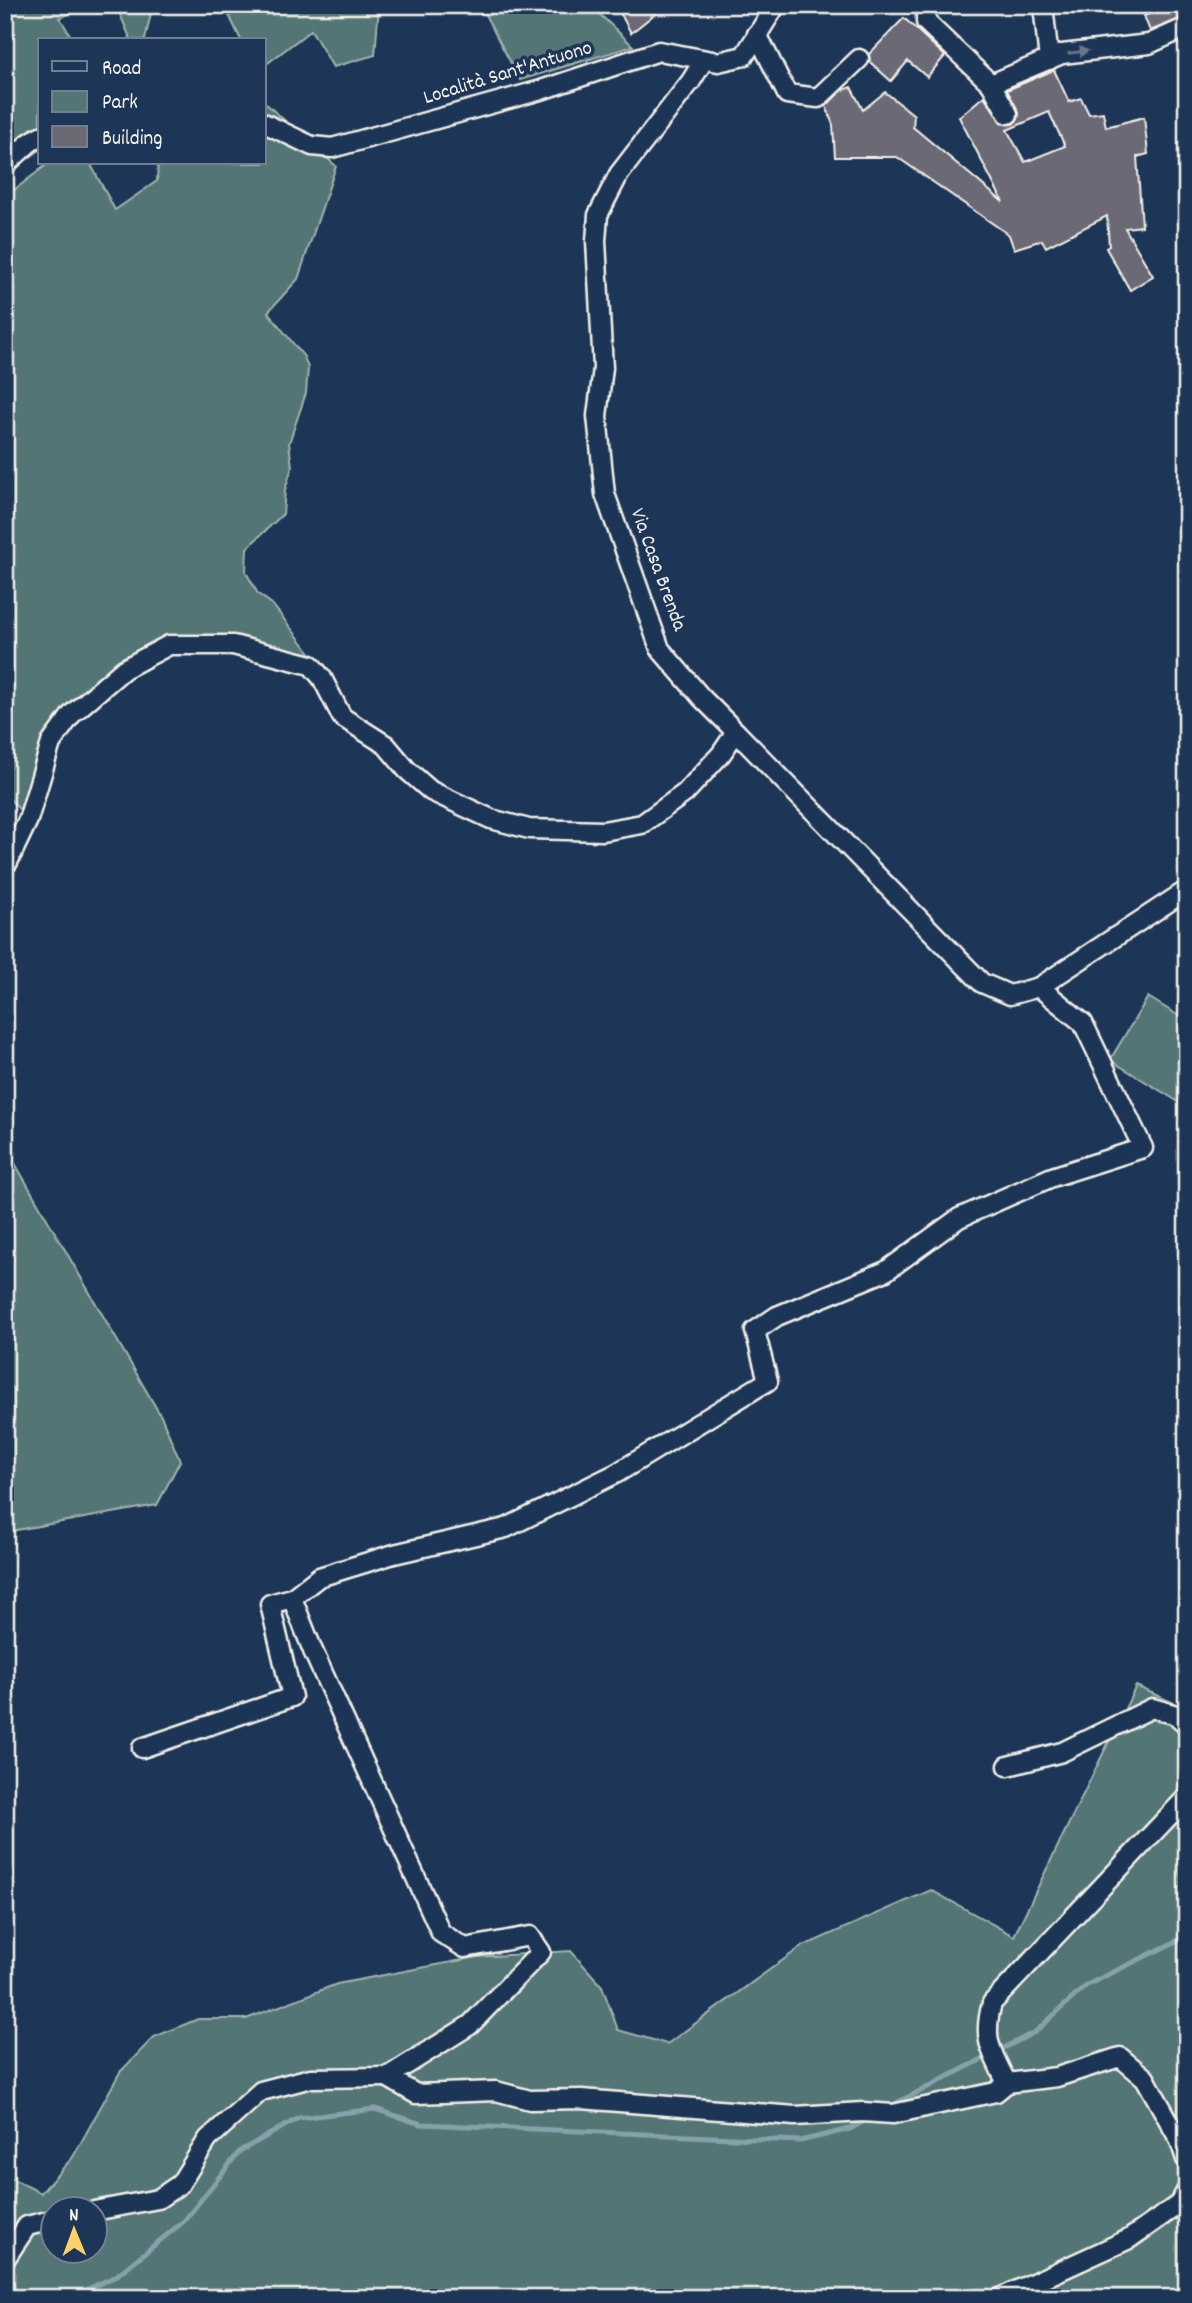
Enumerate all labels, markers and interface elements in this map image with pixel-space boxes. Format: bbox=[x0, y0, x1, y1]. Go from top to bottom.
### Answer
street label: Località Sant'Antuono bbox=[420, 34, 596, 114]
legend bbox=[38, 38, 266, 164]
one-way arrow bbox=[1067, 46, 1089, 57]
text: Road bbox=[102, 55, 141, 85]
text: Park bbox=[102, 89, 138, 119]
text: Building bbox=[102, 125, 162, 155]
street label: Via Casa Brenda bbox=[621, 504, 693, 637]
north arrow bbox=[38, 2194, 108, 2264]
text: N bbox=[69, 2203, 79, 2230]

